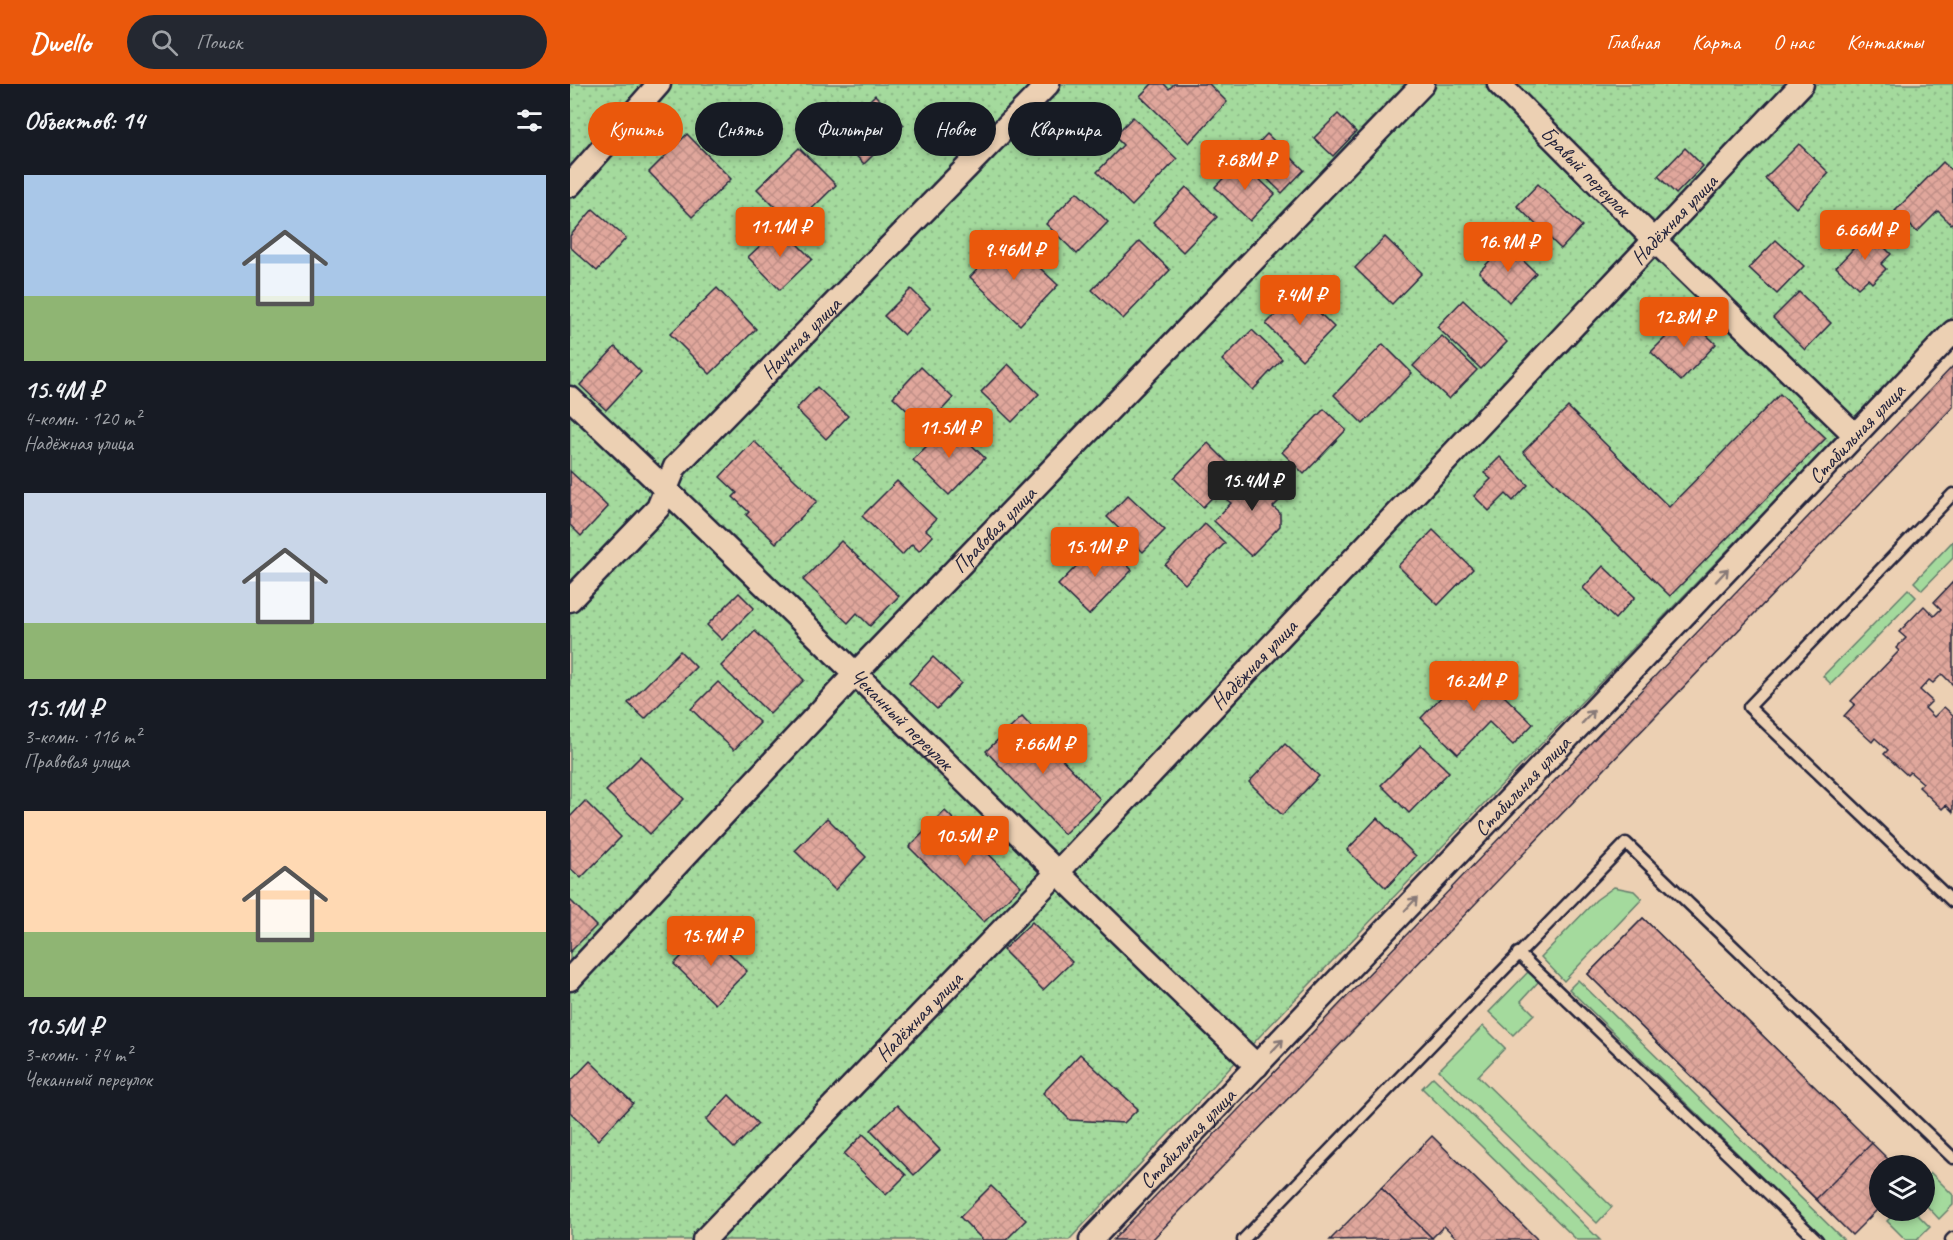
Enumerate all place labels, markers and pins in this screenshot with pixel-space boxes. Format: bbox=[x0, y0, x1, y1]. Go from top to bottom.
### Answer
pin: 7.68M ₽ bbox=[1190, 140, 1300, 191]
pin: 11.1M ₽ bbox=[725, 207, 835, 258]
pin: 6.66M ₽ bbox=[1810, 210, 1920, 261]
pin: 16.9M ₽ bbox=[1453, 222, 1563, 273]
pin: 9.46M ₽ bbox=[959, 230, 1069, 281]
pin: 7.4M ₽ bbox=[1251, 275, 1349, 326]
pin: 12.8M ₽ bbox=[1629, 297, 1739, 348]
pin: 11.5M ₽ bbox=[894, 408, 1004, 459]
pin: 15.4M ₽ bbox=[1197, 461, 1307, 512]
pin: 15.1M ₽ bbox=[1040, 527, 1150, 578]
pin: 16.2M ₽ bbox=[1419, 661, 1529, 712]
pin: 7.66M ₽ bbox=[988, 724, 1098, 775]
pin: 10.5M ₽ bbox=[910, 816, 1020, 867]
pin: 15.9M ₽ bbox=[656, 916, 766, 967]

